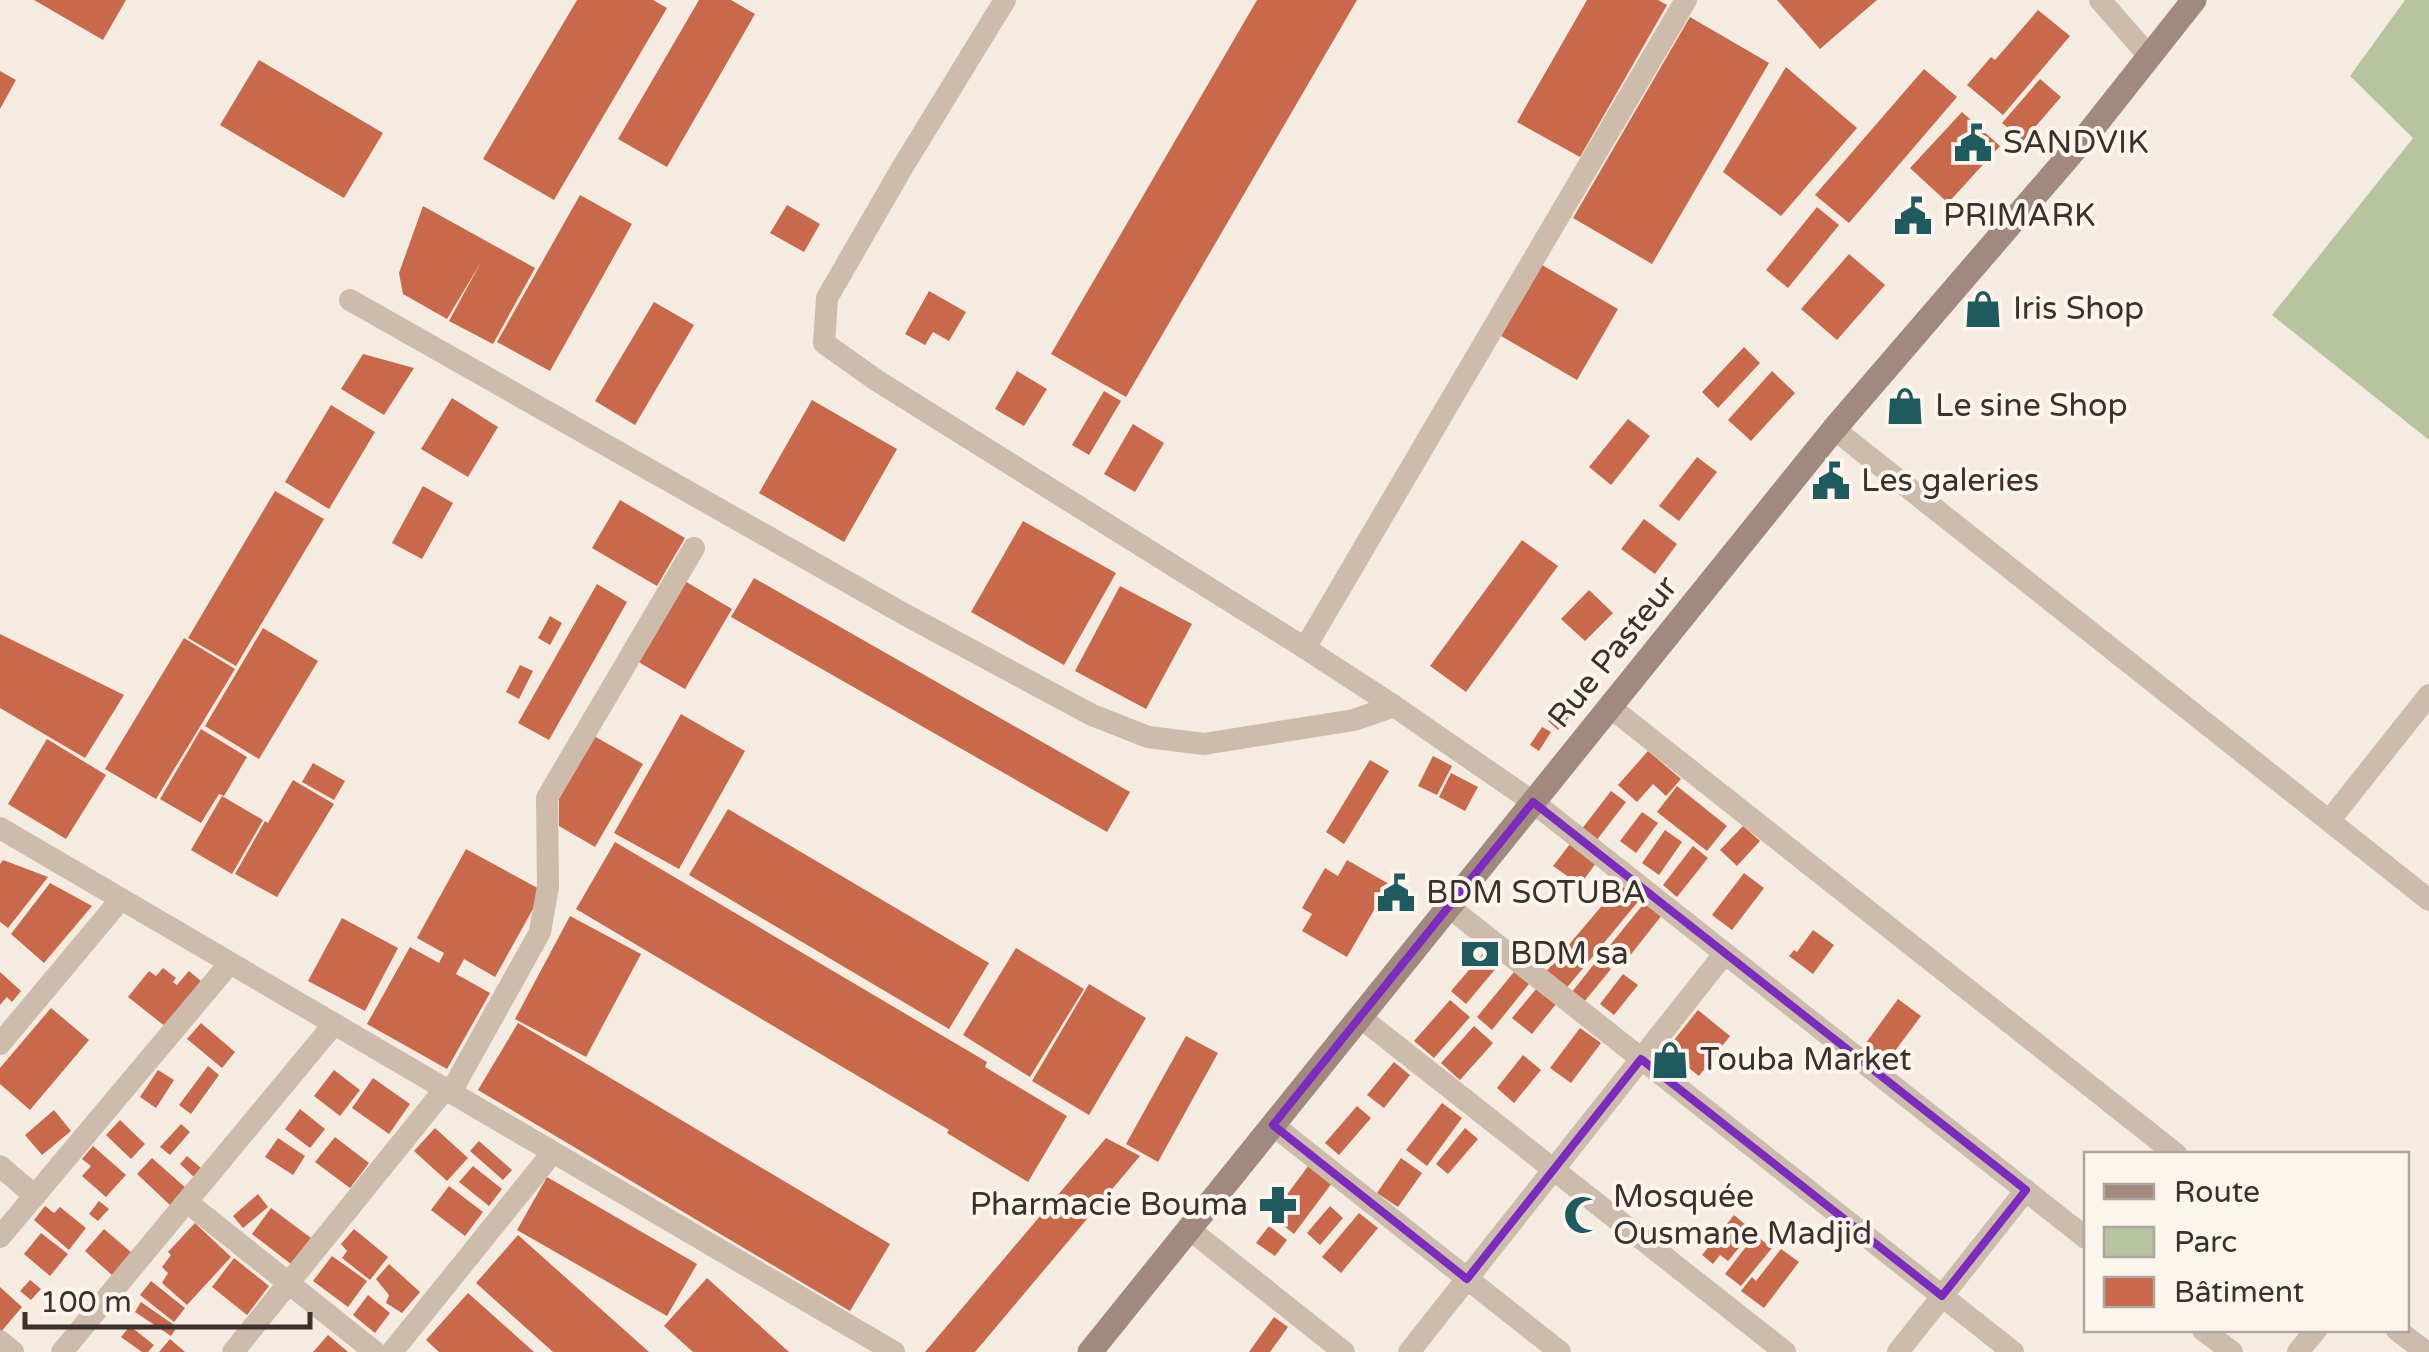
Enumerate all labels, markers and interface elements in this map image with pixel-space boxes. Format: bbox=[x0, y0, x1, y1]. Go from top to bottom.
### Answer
public building icon: SANDVIK bbox=[1952, 122, 1994, 164]
place label: SANDVIK bbox=[2003, 124, 2149, 162]
public building icon: PRIMARK bbox=[1892, 195, 1934, 237]
place label: PRIMARK bbox=[1943, 197, 2095, 235]
shop icon: Iris Shop bbox=[1962, 288, 2004, 330]
place label: Iris Shop bbox=[2013, 290, 2144, 328]
shop icon: Le sine Shop bbox=[1884, 385, 1926, 427]
place label: Le sine Shop bbox=[1935, 387, 2128, 425]
public building icon: Les galeries bbox=[1810, 460, 1852, 502]
place label: Les galeries bbox=[1861, 462, 2039, 500]
street label: Rue Pasteur bbox=[1540, 568, 1686, 736]
public building icon: BDM SOTUBA bbox=[1375, 872, 1417, 914]
place label: BDM SOTUBA bbox=[1426, 874, 1646, 912]
bank icon: BDM sa bbox=[1459, 933, 1501, 975]
place label: BDM sa bbox=[1510, 935, 1629, 973]
shop icon: Touba Market bbox=[1649, 1039, 1691, 1081]
place label: Touba Market bbox=[1700, 1041, 1912, 1079]
legend bbox=[2084, 1152, 2409, 1332]
text: Route bbox=[2174, 1174, 2260, 1211]
place label: Mosquée Ousmane Madjid bbox=[1613, 1178, 1872, 1253]
pharmacy icon: Pharmacie Bouma bbox=[1257, 1184, 1299, 1226]
place label: Pharmacie Bouma bbox=[970, 1186, 1248, 1224]
mosque icon: Mosquée Ousmane Madjid bbox=[1562, 1194, 1604, 1236]
text: Parc bbox=[2174, 1224, 2237, 1261]
scale bar bbox=[25, 1267, 310, 1329]
text: Bâtiment bbox=[2174, 1274, 2304, 1311]
text: 100 m bbox=[40, 1284, 132, 1321]

